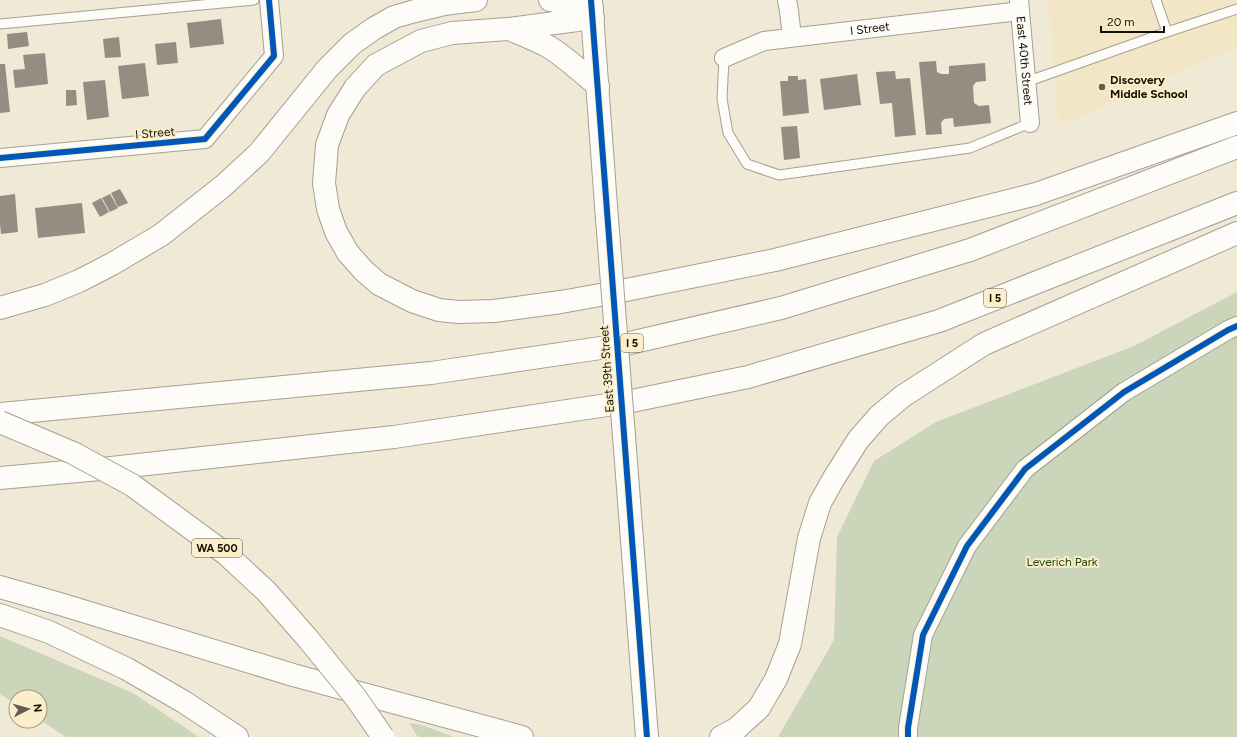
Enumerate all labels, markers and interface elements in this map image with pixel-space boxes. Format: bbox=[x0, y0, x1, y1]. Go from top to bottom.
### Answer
scale bar bbox=[1101, 8, 1164, 34]
text: 20 m bbox=[1107, 15, 1135, 29]
street label: East 40th Street bbox=[1013, 16, 1035, 106]
street label: I Street bbox=[849, 19, 891, 38]
place label: Discovery Middle School bbox=[1110, 73, 1188, 101]
marker: Discovery Middle School bbox=[1097, 82, 1107, 92]
street label: I Street bbox=[135, 124, 176, 142]
road number: I 5 bbox=[984, 289, 1006, 307]
street label: East 39th Street bbox=[597, 324, 617, 413]
road number: I 5 bbox=[621, 334, 643, 352]
road number: WA 500 bbox=[192, 539, 242, 557]
park label: Leverich Park bbox=[1026, 555, 1098, 569]
north arrow bbox=[8, 689, 48, 729]
text: N bbox=[31, 703, 44, 713]

